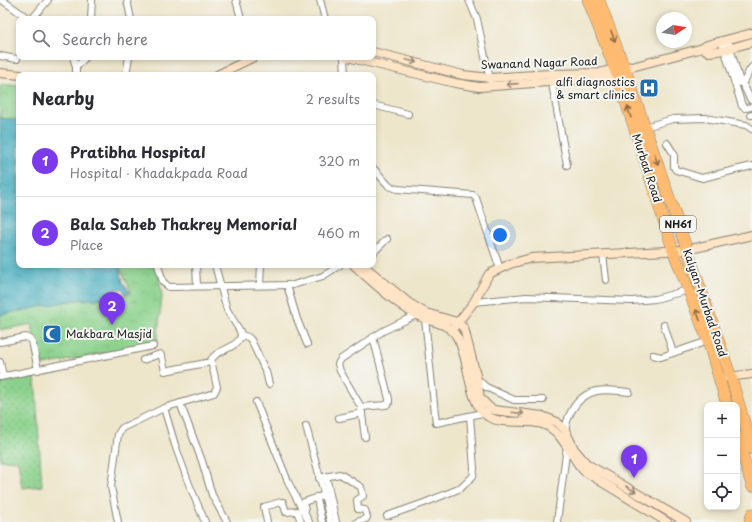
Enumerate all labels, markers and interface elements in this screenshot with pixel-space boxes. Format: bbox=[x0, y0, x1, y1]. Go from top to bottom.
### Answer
north arrow bbox=[656, 12, 692, 48]
search box bbox=[16, 16, 376, 60]
icon: search bbox=[30, 27, 52, 49]
text: Search here bbox=[62, 27, 148, 50]
one-way arrow bbox=[609, 30, 617, 42]
street label: Swanand Nagar Road bbox=[480, 52, 598, 73]
one-way arrow bbox=[404, 58, 417, 65]
place label: alfi diagnostics & smart clinics bbox=[556, 73, 635, 103]
hospital icon: alfi diagnostics & smart clinics bbox=[638, 77, 660, 99]
one-way arrow bbox=[506, 81, 519, 88]
text: Nearby bbox=[32, 85, 94, 111]
text: 2 results bbox=[306, 89, 360, 108]
one-way arrow bbox=[625, 106, 632, 119]
street label: Murbad Road bbox=[628, 131, 667, 205]
text: Pratibha Hospital bbox=[70, 140, 205, 163]
text: 1 bbox=[42, 151, 48, 170]
text: 320 m bbox=[318, 151, 360, 170]
one-way arrow bbox=[652, 153, 660, 165]
text: Hospital · Khadakpada Road bbox=[70, 163, 248, 182]
text: Bala Saheb Thakrey Memorial bbox=[70, 212, 297, 235]
road number: NH61 bbox=[660, 216, 696, 232]
text: 2 bbox=[40, 223, 50, 242]
text: 460 m bbox=[317, 223, 360, 242]
your location bbox=[490, 225, 510, 245]
text: Place bbox=[70, 235, 103, 254]
street label: Kalyan-Murbad Road bbox=[679, 246, 732, 359]
pin: 2 bbox=[99, 292, 125, 325]
one-way arrow bbox=[693, 309, 701, 321]
mosque icon: Makbara Masjid bbox=[41, 323, 63, 345]
place label: Makbara Masjid bbox=[66, 325, 152, 342]
map controls bbox=[704, 402, 740, 510]
button: + bbox=[704, 402, 740, 438]
one-way arrow bbox=[511, 409, 524, 417]
button: − bbox=[704, 438, 740, 474]
pin: 1 bbox=[621, 445, 647, 478]
button: locate bbox=[704, 474, 740, 510]
one-way arrow bbox=[625, 486, 637, 494]

